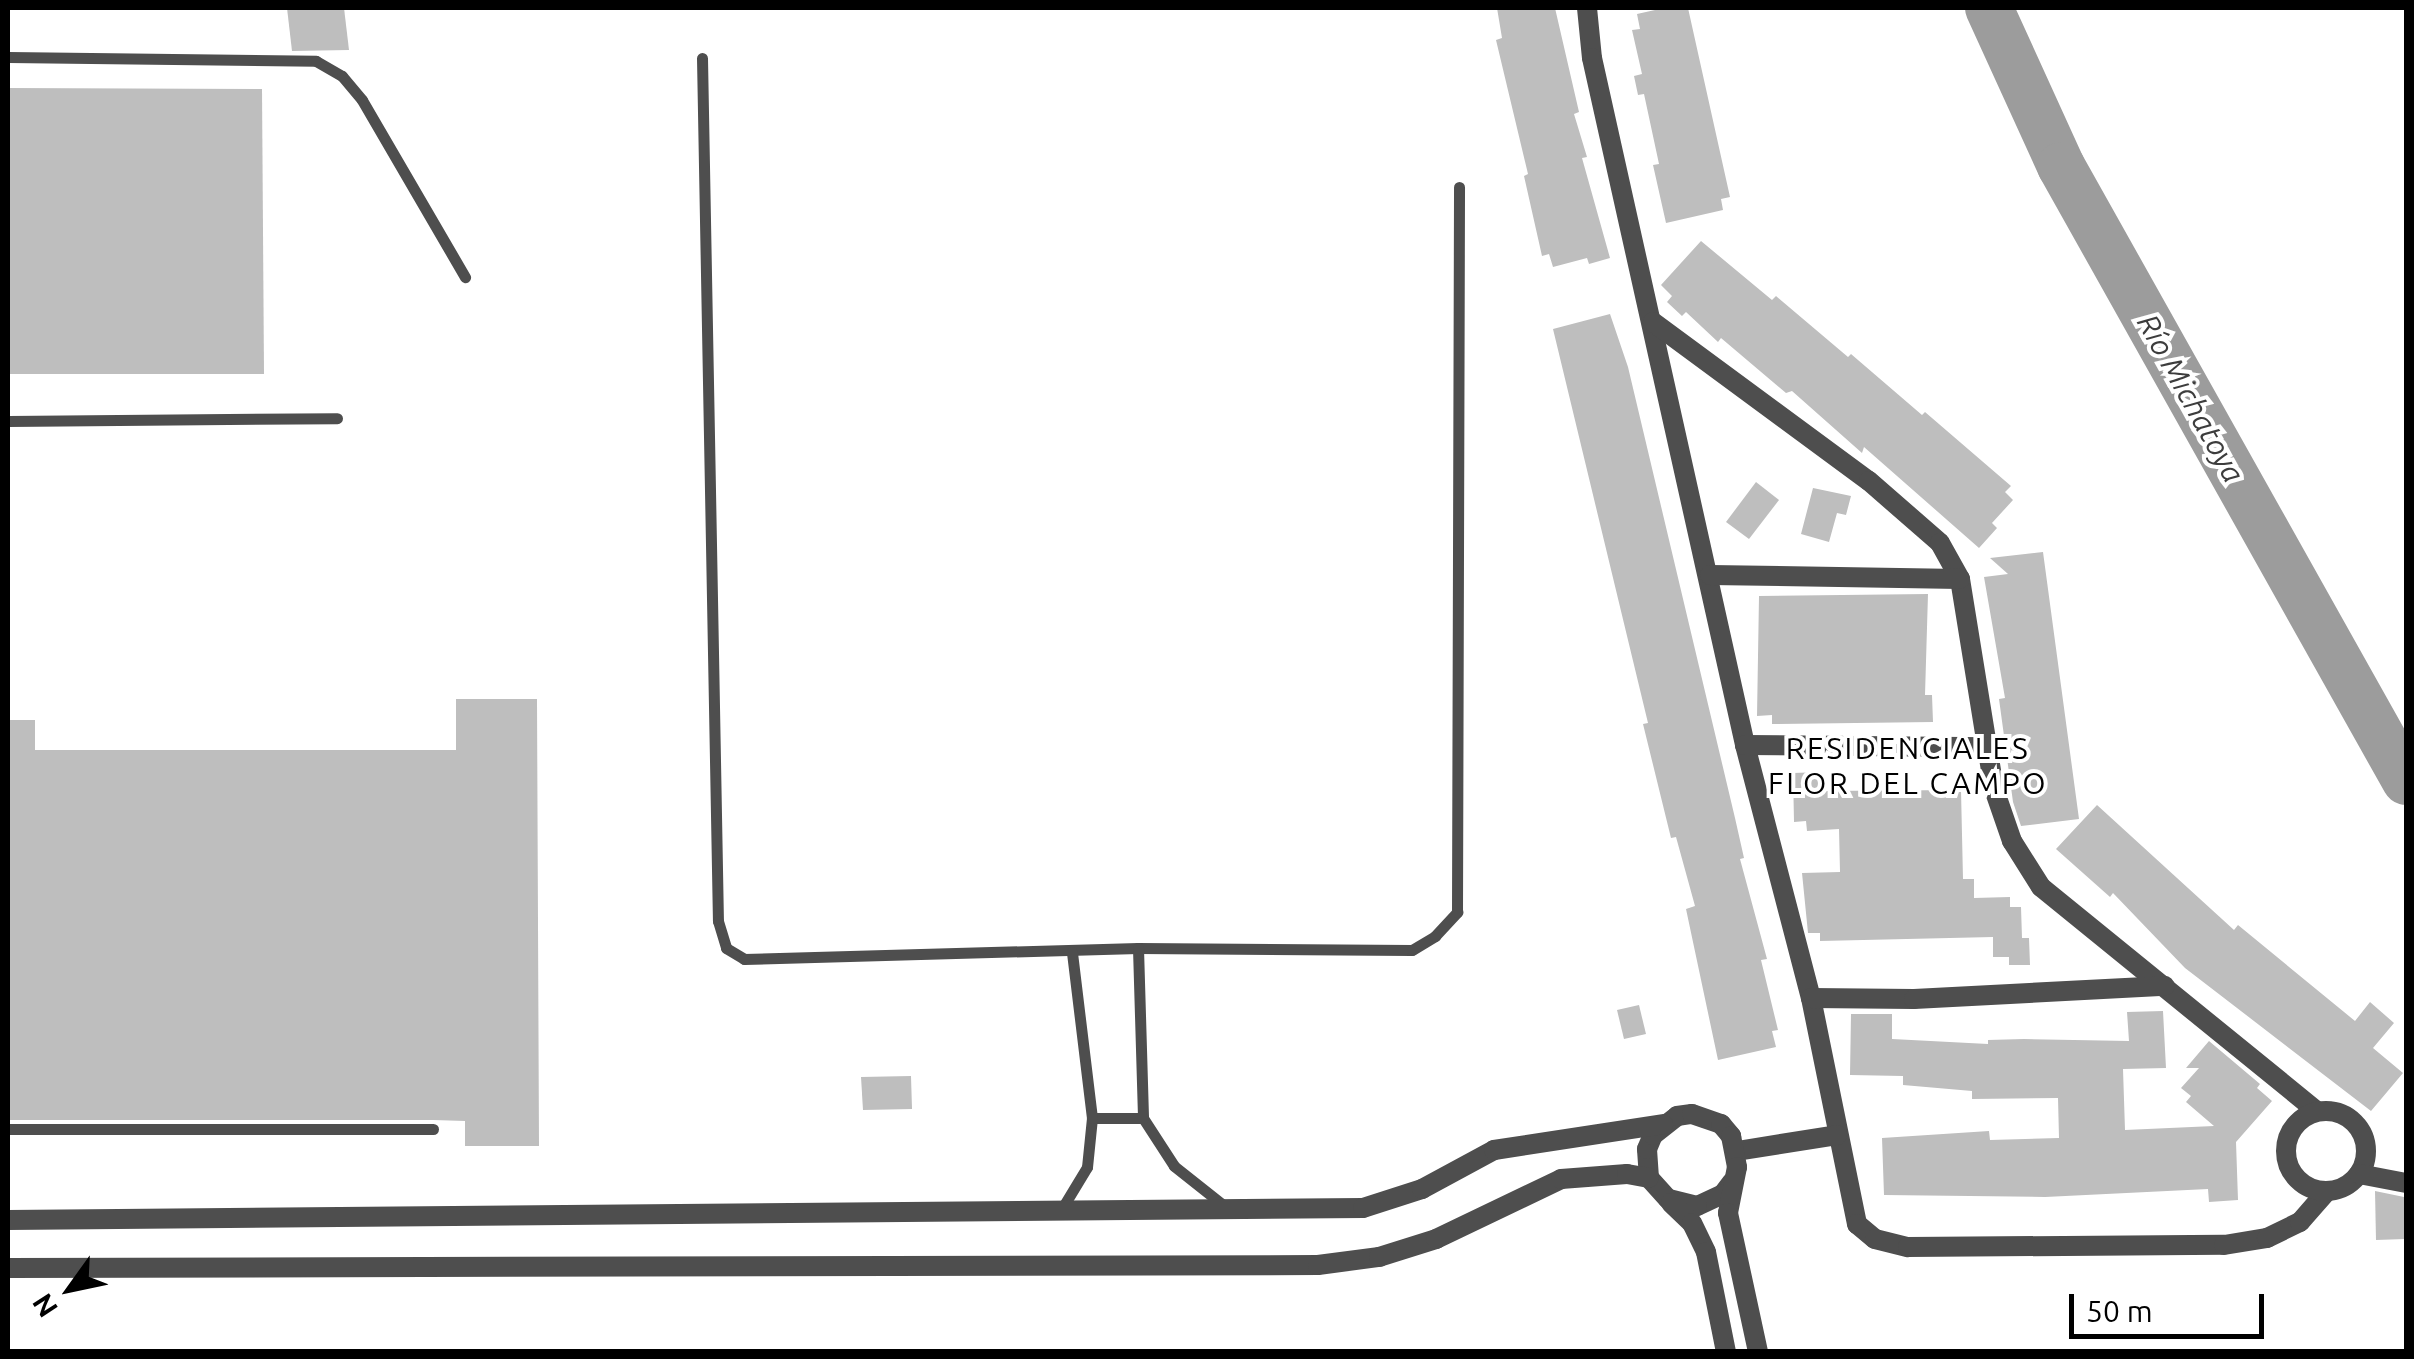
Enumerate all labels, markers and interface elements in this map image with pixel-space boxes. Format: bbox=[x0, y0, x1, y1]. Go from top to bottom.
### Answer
water label: Río Michatoya bbox=[2130, 308, 2252, 488]
district label: RESIDENCIALES FLOR DEL CAMPO bbox=[1768, 730, 2048, 800]
north arrow bbox=[20, 1239, 120, 1339]
scale bar bbox=[2074, 1274, 2269, 1336]
text: N bbox=[26, 1288, 63, 1323]
text: 50 m bbox=[2086, 1294, 2153, 1328]

